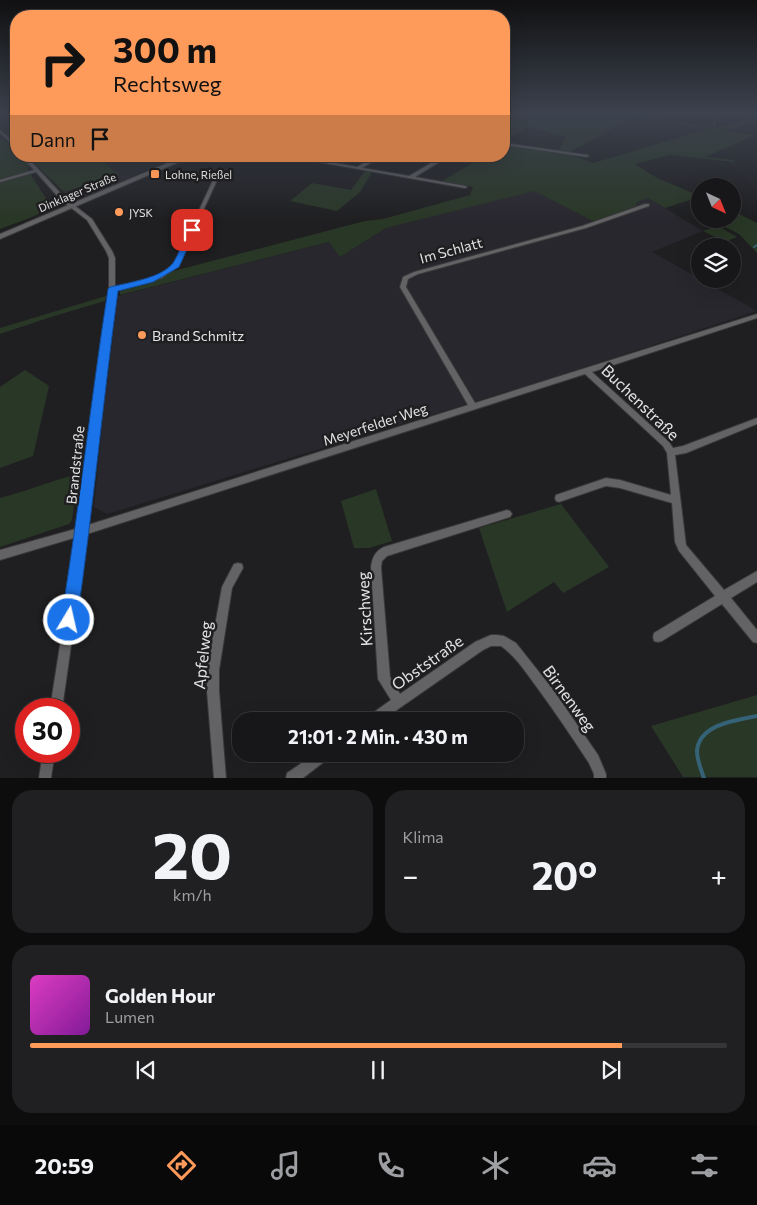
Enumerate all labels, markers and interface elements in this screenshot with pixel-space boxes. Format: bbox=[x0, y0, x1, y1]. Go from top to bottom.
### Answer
text: 300 m bbox=[113, 27, 217, 70]
icon: right bbox=[30, 30, 95, 95]
text: Rechtsweg bbox=[113, 70, 222, 97]
icon: arrive bbox=[86, 125, 114, 153]
text: Dann bbox=[30, 128, 76, 151]
marker: Lohne, Rießel bbox=[149, 168, 161, 180]
place label: Lohne, Rießel bbox=[165, 168, 232, 181]
street label: Dinklager Straße bbox=[36, 170, 118, 214]
north arrow bbox=[691, 178, 741, 228]
map controls bbox=[691, 178, 741, 288]
marker: JYSK bbox=[113, 206, 125, 218]
place label: JYSK bbox=[129, 206, 154, 220]
pin bbox=[171, 209, 213, 251]
icon: arrive bbox=[178, 216, 206, 244]
street label: Im Schlatt bbox=[418, 233, 485, 267]
button: layers bbox=[691, 238, 741, 288]
place label: Brand Schmitz bbox=[152, 327, 244, 344]
marker: Brand Schmitz bbox=[136, 329, 148, 341]
street label: Buchenstraße bbox=[598, 360, 684, 444]
street label: Meyerfelder Weg bbox=[321, 399, 430, 449]
street label: Brandstraße bbox=[62, 425, 88, 505]
street label: Kirschweg bbox=[353, 571, 375, 647]
position arrow bbox=[42, 593, 94, 645]
street label: Apfelweg bbox=[189, 620, 215, 690]
street label: Obststraße bbox=[388, 630, 466, 694]
street label: Birnenweg bbox=[540, 661, 601, 735]
speed limit sign: 30 bbox=[15, 698, 80, 763]
text: 21:01 · 2 Min. · 430 m bbox=[288, 725, 468, 748]
text: 20 bbox=[152, 813, 232, 892]
text: Klima bbox=[403, 827, 444, 846]
text: 20° bbox=[532, 851, 597, 898]
text: − bbox=[403, 858, 418, 892]
text: + bbox=[711, 858, 727, 892]
text: km/h bbox=[173, 885, 212, 904]
text: Golden Hour bbox=[105, 984, 215, 1007]
text: Lumen bbox=[105, 1007, 155, 1026]
icon: previous bbox=[132, 1056, 160, 1084]
icon: pause bbox=[364, 1056, 392, 1084]
icon: next bbox=[597, 1056, 625, 1084]
icon: directions bbox=[164, 1148, 199, 1183]
icon: music bbox=[268, 1148, 303, 1183]
icon: phone bbox=[373, 1148, 408, 1183]
icon: climate bbox=[478, 1148, 513, 1183]
icon: car bbox=[582, 1148, 617, 1183]
icon: filters bbox=[687, 1148, 722, 1183]
text: 20:59 bbox=[35, 1152, 94, 1179]

